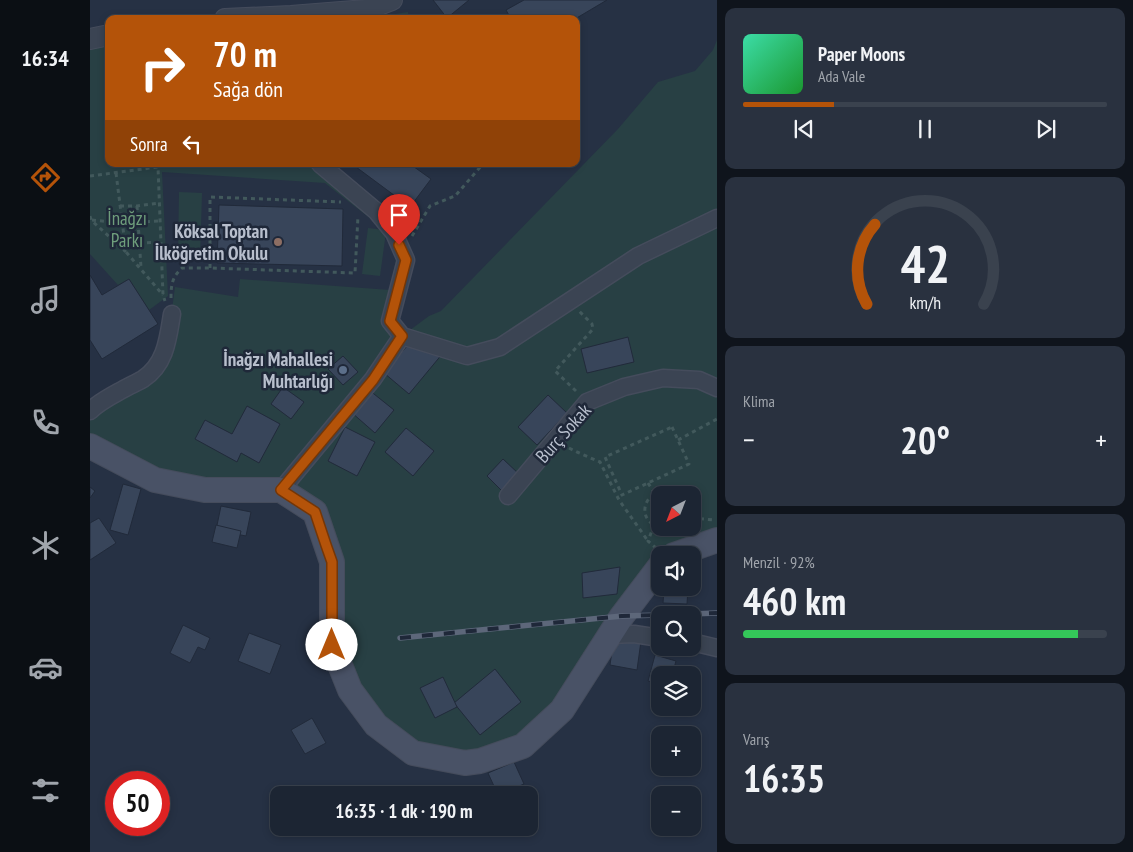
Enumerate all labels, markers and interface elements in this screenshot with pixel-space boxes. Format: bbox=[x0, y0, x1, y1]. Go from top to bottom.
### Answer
text: 70 m bbox=[213, 31, 277, 77]
icon: right bbox=[130, 35, 195, 100]
text: Paper Moons bbox=[818, 42, 905, 66]
text: 16:34 bbox=[21, 44, 69, 72]
text: Ada Vale bbox=[818, 66, 865, 86]
text: Sağa dön bbox=[213, 75, 283, 103]
icon: previous bbox=[790, 115, 818, 143]
icon: pause bbox=[911, 115, 939, 143]
icon: next bbox=[1032, 115, 1060, 143]
icon: left bbox=[178, 130, 206, 158]
text: Sonra bbox=[130, 132, 168, 156]
icon: directions bbox=[28, 160, 63, 195]
pin bbox=[378, 194, 420, 245]
icon: arrive bbox=[385, 201, 413, 229]
park label: İnağzı Parkı bbox=[107, 206, 147, 252]
place label: Köksal Toptan İlköğretim Okulu bbox=[155, 219, 268, 265]
text: 42 bbox=[900, 230, 950, 297]
marker: Köksal Toptan İlköğretim Okulu bbox=[272, 236, 284, 248]
icon: music bbox=[28, 282, 63, 317]
text: km/h bbox=[909, 291, 941, 314]
place label: İnağzı Mahallesi Muhtarlığı bbox=[223, 347, 333, 393]
marker: İnağzı Mahallesi Muhtarlığı bbox=[337, 364, 349, 376]
text: Klima bbox=[743, 391, 775, 411]
street label: Burç Sokak bbox=[530, 398, 596, 468]
icon: phone bbox=[28, 405, 63, 440]
text: 20° bbox=[900, 415, 950, 464]
text: − bbox=[743, 421, 755, 458]
text: + bbox=[1095, 421, 1107, 458]
north arrow bbox=[651, 486, 701, 536]
map controls bbox=[651, 486, 701, 836]
icon: climate bbox=[28, 528, 63, 563]
button: sound bbox=[651, 546, 701, 596]
text: Menzil · 92% bbox=[743, 552, 815, 572]
text: 460 km bbox=[743, 576, 846, 625]
button: search bbox=[651, 606, 701, 656]
position arrow bbox=[305, 618, 357, 670]
icon: car bbox=[28, 650, 63, 685]
button: layers bbox=[651, 666, 701, 716]
button: + bbox=[651, 726, 701, 776]
text: Varış bbox=[743, 729, 769, 749]
text: 16:35 bbox=[743, 753, 825, 802]
speed limit sign: 50 bbox=[105, 771, 170, 836]
icon: filters bbox=[28, 773, 63, 808]
button: − bbox=[651, 786, 701, 836]
text: 16:35 · 1 dk · 190 m bbox=[335, 799, 473, 823]

